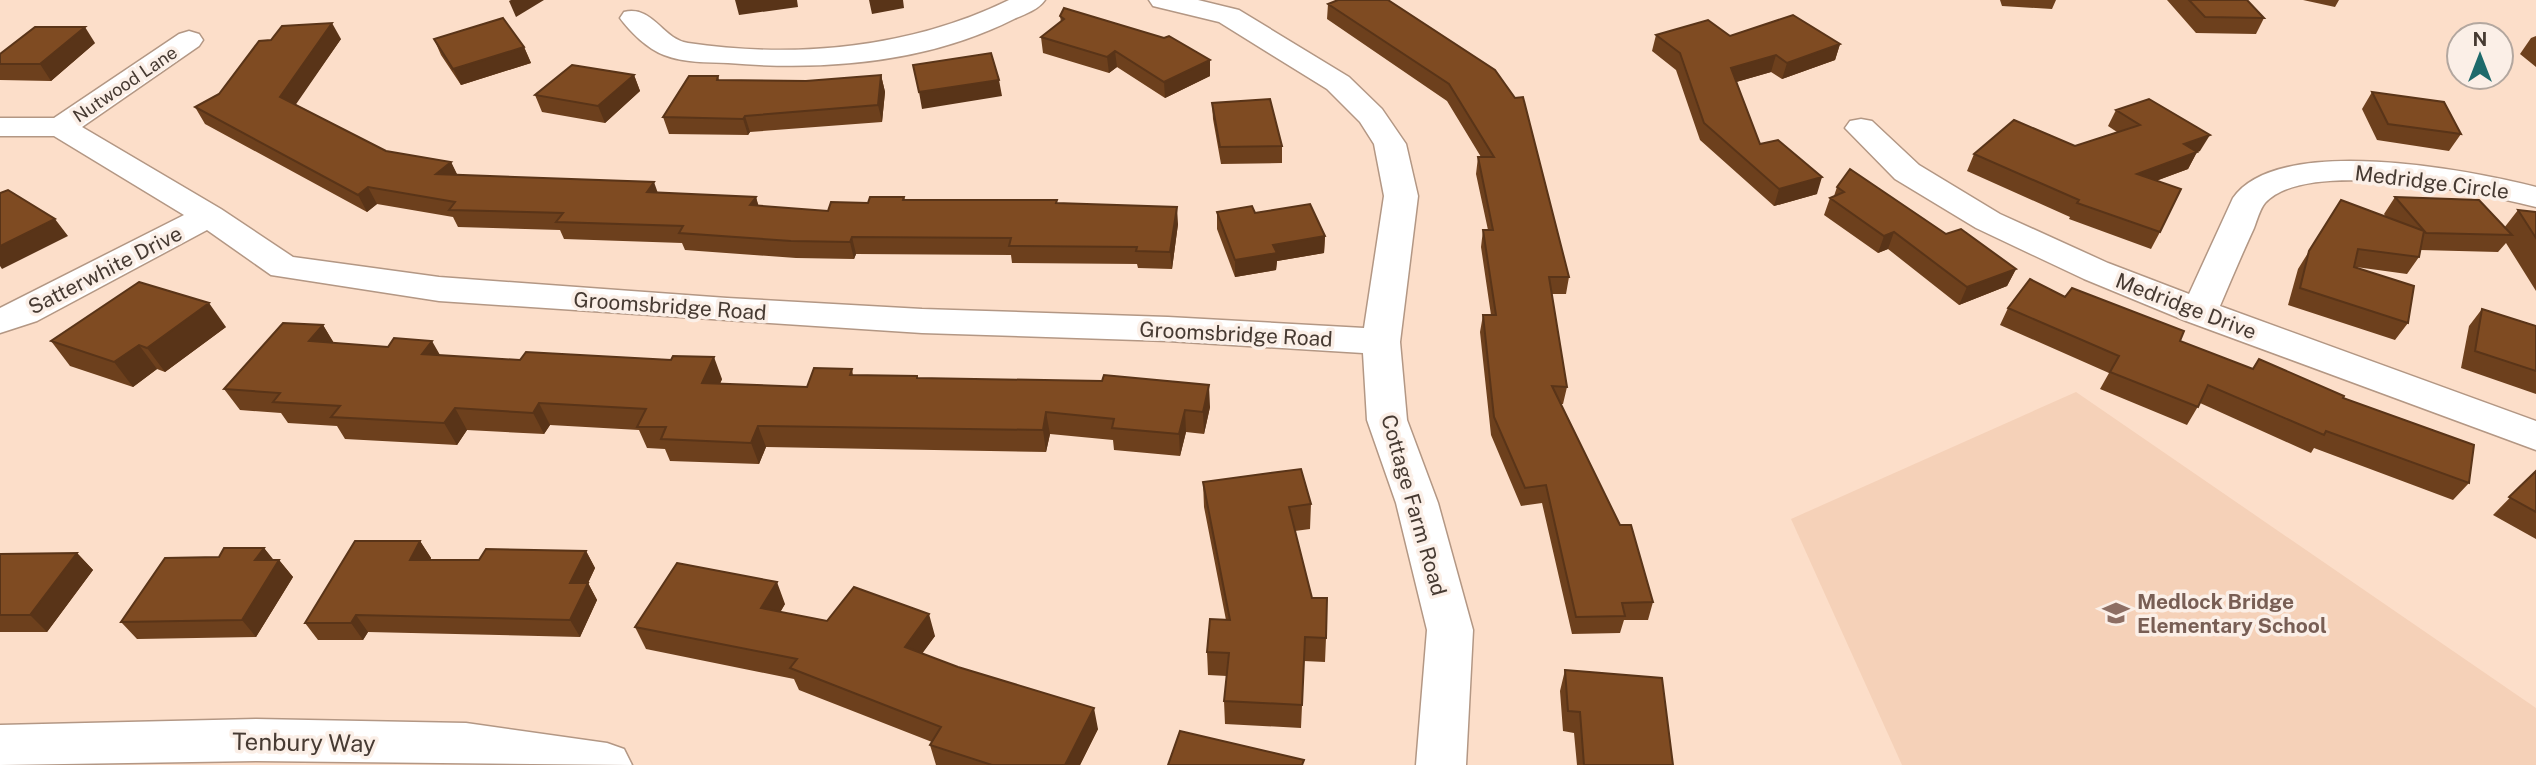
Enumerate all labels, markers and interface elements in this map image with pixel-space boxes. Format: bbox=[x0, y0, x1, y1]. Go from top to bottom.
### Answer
north arrow bbox=[2445, 21, 2515, 91]
text: N bbox=[2473, 28, 2487, 50]
street label: Nutwood Lane bbox=[69, 41, 181, 127]
street label: Medridge Circle bbox=[2353, 160, 2511, 204]
street label: Satterwhite Drive bbox=[24, 220, 186, 320]
street label: Medridge Drive bbox=[2112, 268, 2260, 344]
street label: Groomsbridge Road bbox=[573, 287, 767, 325]
street label: Groomsbridge Road bbox=[1139, 316, 1333, 352]
street label: Cottage Farm Road bbox=[1376, 412, 1452, 598]
place label: Medlock Bridge Elementary School bbox=[2137, 589, 2327, 638]
school or university icon: Medlock Bridge Elementary School bbox=[2101, 598, 2131, 628]
street label: Tenbury Way bbox=[232, 727, 376, 757]

